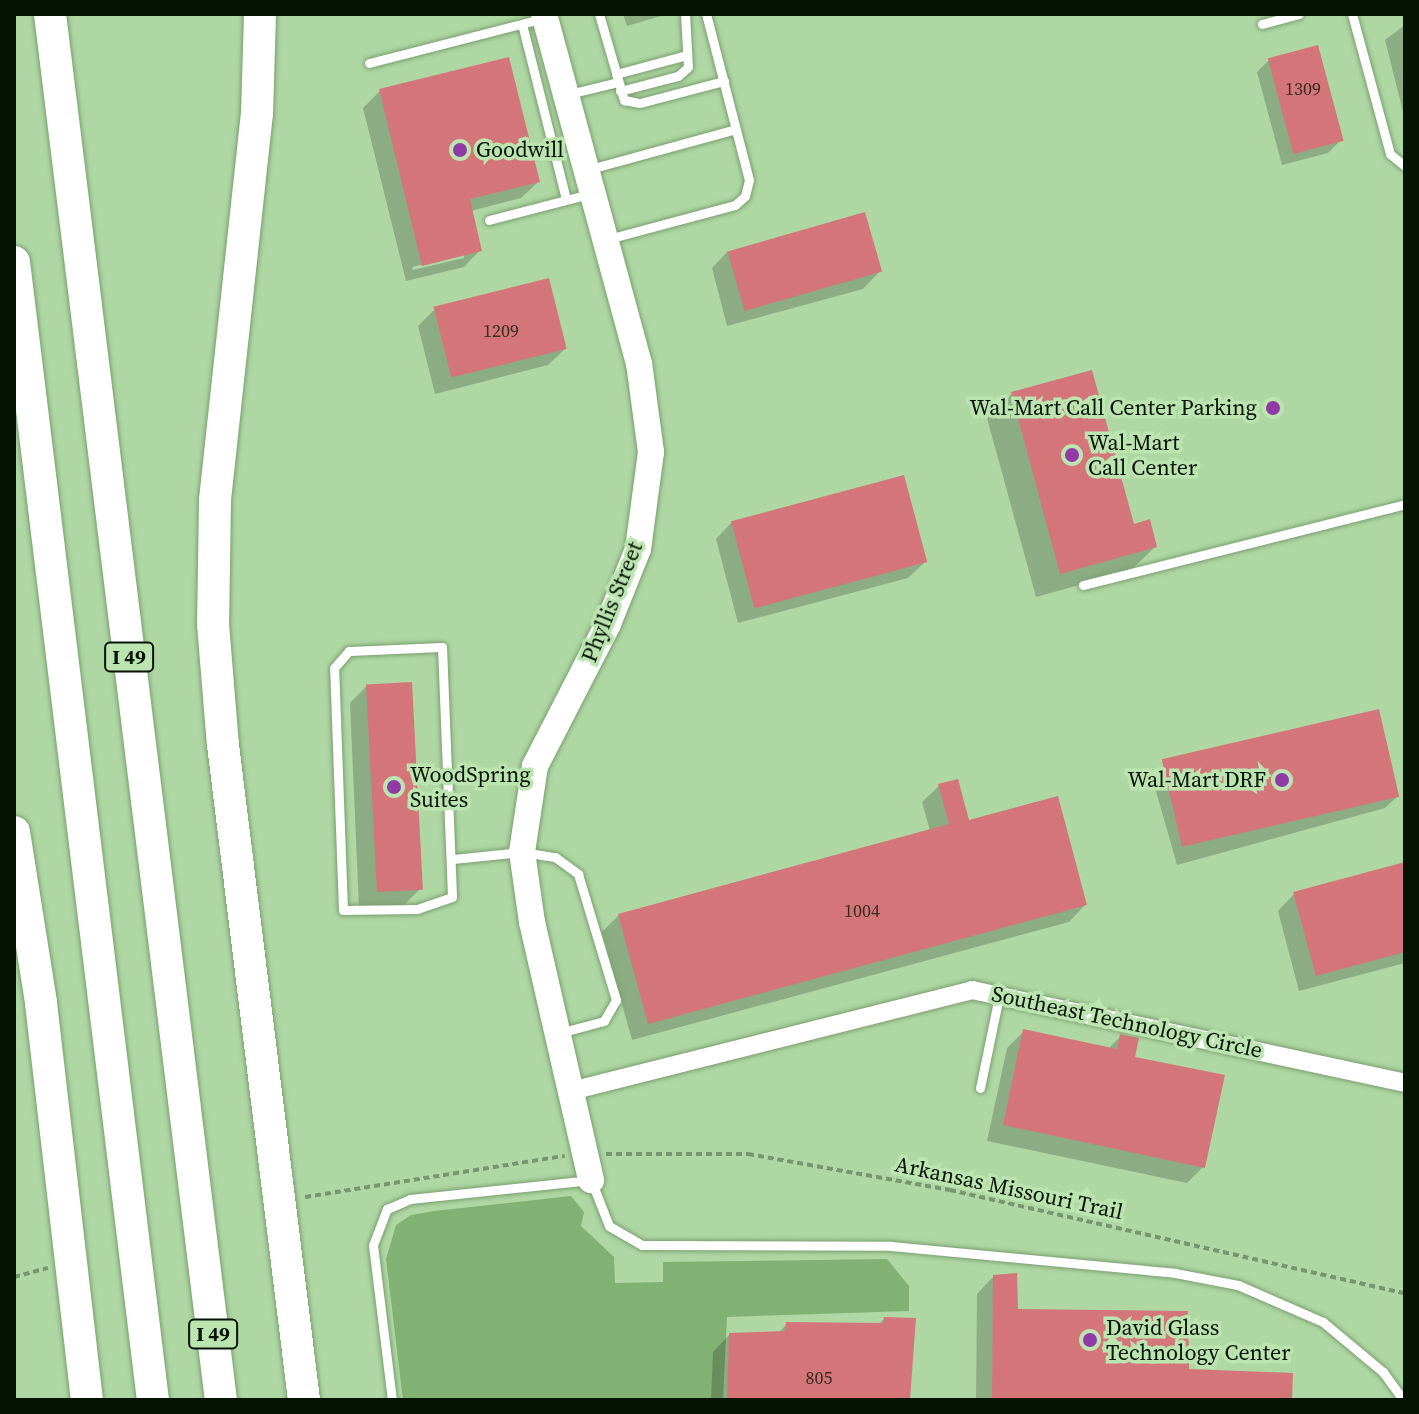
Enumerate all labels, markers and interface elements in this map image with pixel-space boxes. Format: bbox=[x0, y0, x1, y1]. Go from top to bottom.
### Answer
house number: 1309 bbox=[1285, 78, 1321, 100]
place label: Goodwill bbox=[476, 137, 564, 163]
marker: Goodwill bbox=[451, 141, 469, 159]
house number: 1209 bbox=[483, 320, 519, 342]
place label: Wal-Mart Call Center Parking bbox=[970, 395, 1257, 421]
marker: Wal-Mart Call Center Parking bbox=[1264, 399, 1282, 417]
place label: Wal-Mart Call Center bbox=[1088, 429, 1197, 480]
marker: Wal-Mart Call Center bbox=[1063, 446, 1081, 464]
street label: Phyllis Street bbox=[576, 538, 648, 666]
road number: I 49 bbox=[103, 641, 155, 673]
place label: WoodSpring Suites bbox=[410, 761, 531, 812]
place label: Wal-Mart DRF bbox=[1127, 767, 1266, 793]
marker: Wal-Mart DRF bbox=[1273, 771, 1291, 789]
marker: WoodSpring Suites bbox=[385, 778, 403, 796]
house number: 1004 bbox=[844, 900, 880, 922]
street label: Southeast Technology Circle bbox=[989, 980, 1265, 1064]
street label: Arkansas Missouri Trail bbox=[892, 1151, 1126, 1225]
place label: David Glass Technology Center bbox=[1106, 1314, 1291, 1366]
road number: I 49 bbox=[187, 1318, 239, 1350]
marker: David Glass Technology Center bbox=[1081, 1331, 1099, 1349]
house number: 805 bbox=[806, 1367, 832, 1389]

